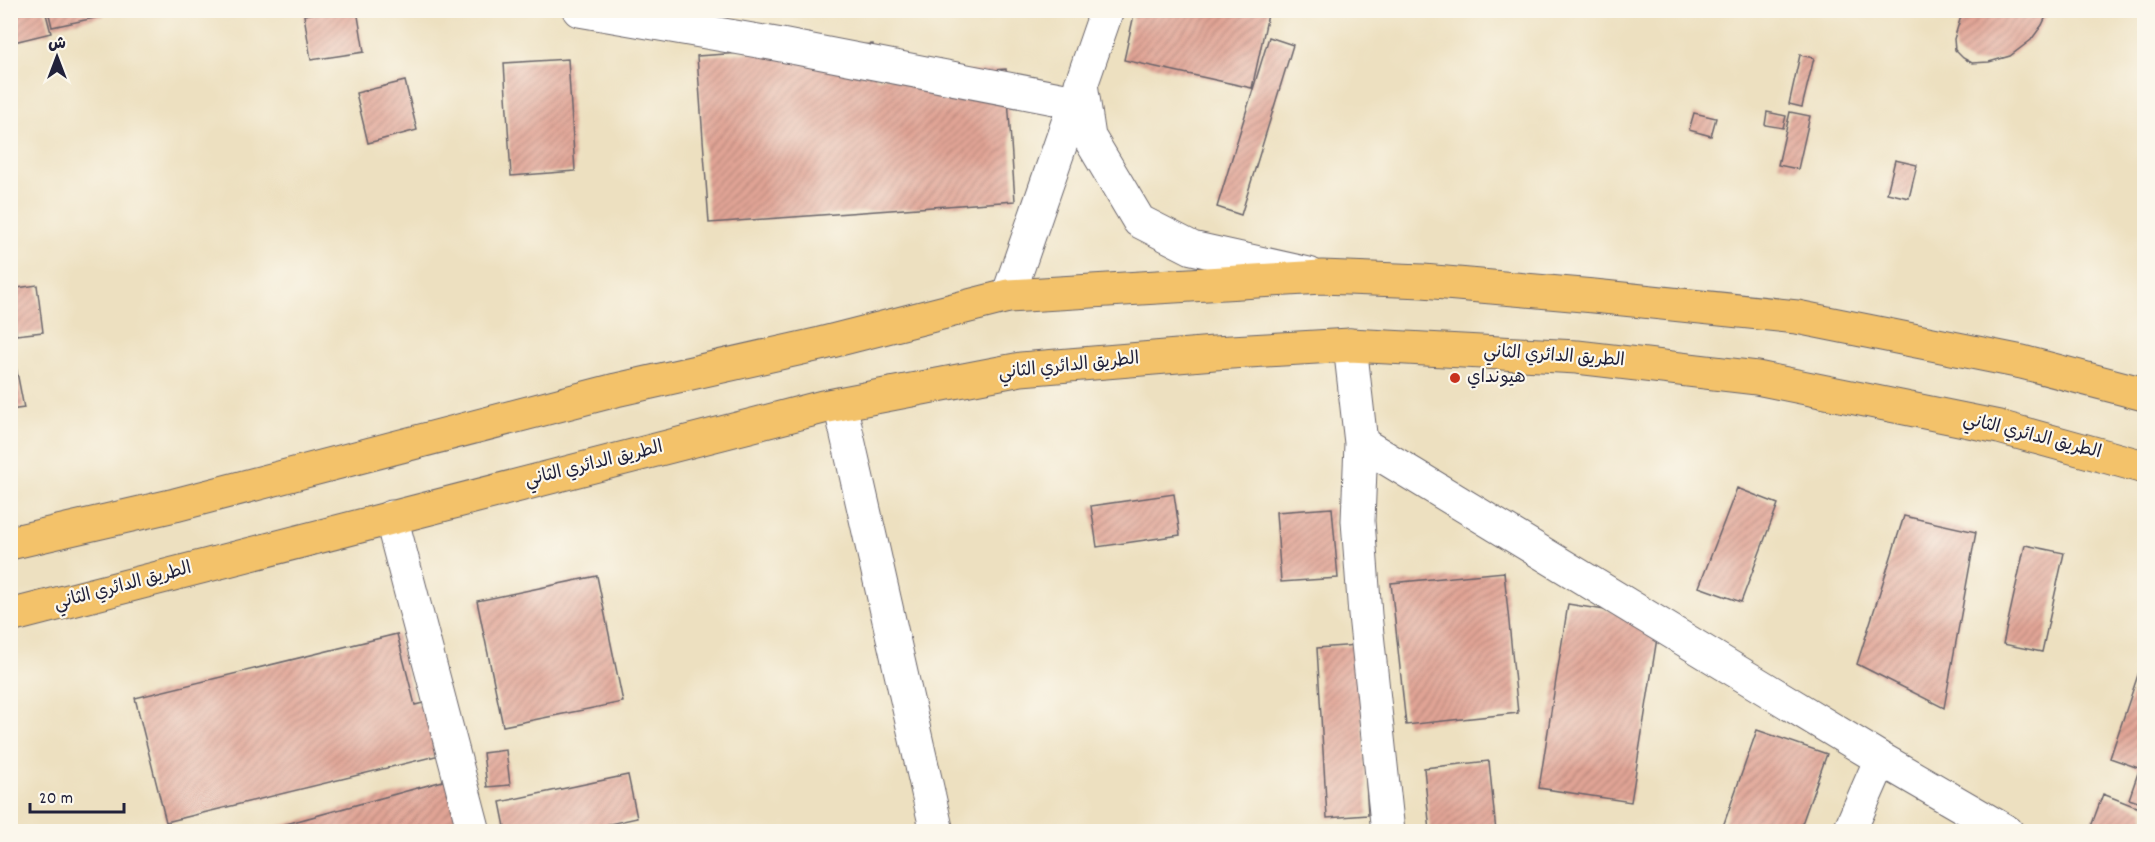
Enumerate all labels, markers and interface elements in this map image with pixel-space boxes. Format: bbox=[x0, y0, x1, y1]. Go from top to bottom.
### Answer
north arrow bbox=[27, 27, 87, 87]
text: ش bbox=[48, 33, 66, 56]
street label: الطريق الدائري الثاني bbox=[1483, 340, 1625, 375]
street label: الطريق الدائري الثاني bbox=[997, 347, 1141, 388]
place label: هيونداي bbox=[1467, 366, 1526, 391]
marker: هيونداي bbox=[1448, 371, 1462, 385]
street label: الطريق الدائري الثاني bbox=[1960, 408, 2104, 467]
street label: الطريق الدائري الثاني bbox=[522, 436, 666, 495]
street label: الطريق الدائري الثاني bbox=[51, 557, 195, 618]
scale bar bbox=[30, 776, 124, 814]
text: 20 m bbox=[39, 787, 73, 812]

